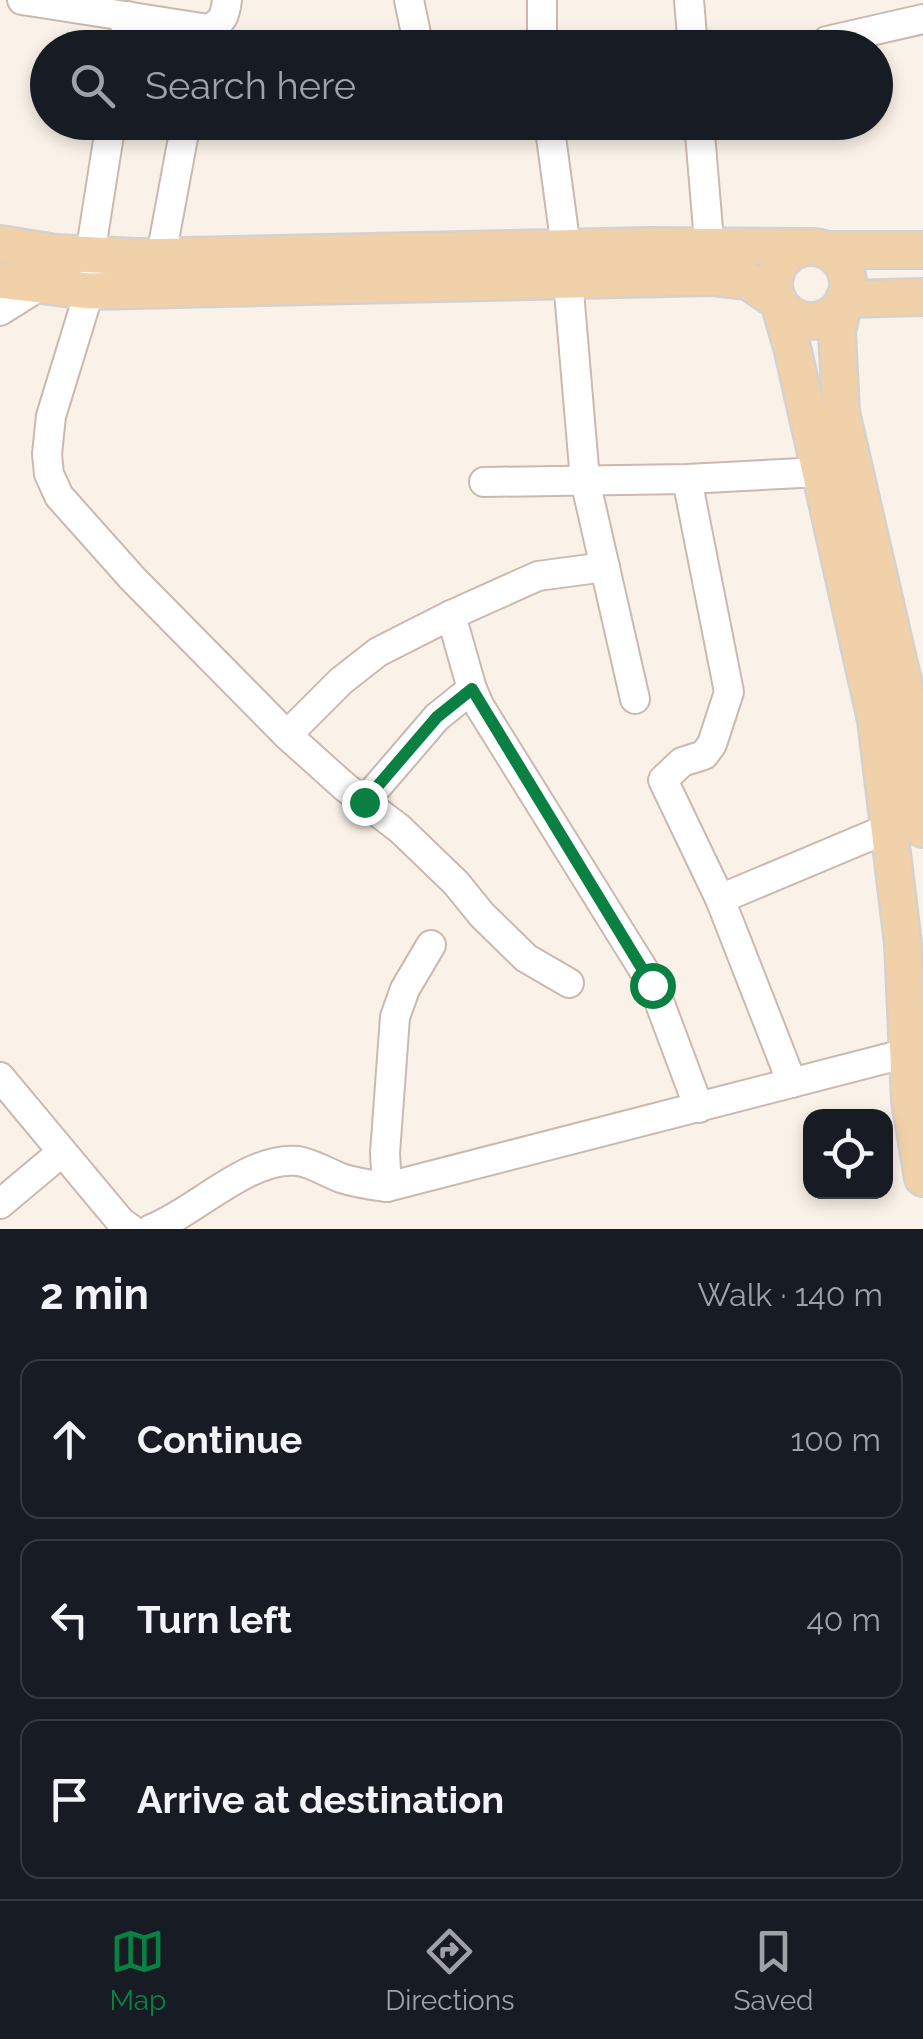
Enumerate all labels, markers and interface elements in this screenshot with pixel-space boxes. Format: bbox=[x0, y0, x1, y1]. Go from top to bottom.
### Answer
search box bbox=[30, 30, 893, 140]
icon: search bbox=[65, 58, 120, 113]
text: Search here bbox=[145, 63, 356, 108]
route end bbox=[342, 780, 388, 826]
route start bbox=[630, 963, 676, 1009]
map controls bbox=[803, 1109, 893, 1199]
button: locate bbox=[803, 1109, 893, 1199]
text: 2 min bbox=[40, 1270, 149, 1319]
text: Walk · 140 m bbox=[697, 1276, 883, 1313]
icon: ahead bbox=[42, 1412, 97, 1467]
text: Continue bbox=[137, 1417, 302, 1462]
text: 100 m bbox=[791, 1421, 881, 1458]
icon: left bbox=[42, 1592, 97, 1647]
text: Turn left bbox=[137, 1597, 292, 1642]
text: 40 m bbox=[806, 1601, 881, 1638]
icon: arrive bbox=[42, 1772, 97, 1827]
text: Arrive at destination bbox=[137, 1777, 504, 1822]
tab: Map bbox=[109, 1924, 166, 2017]
tab: Directions bbox=[385, 1924, 515, 2017]
tab: Saved bbox=[733, 1924, 814, 2017]

